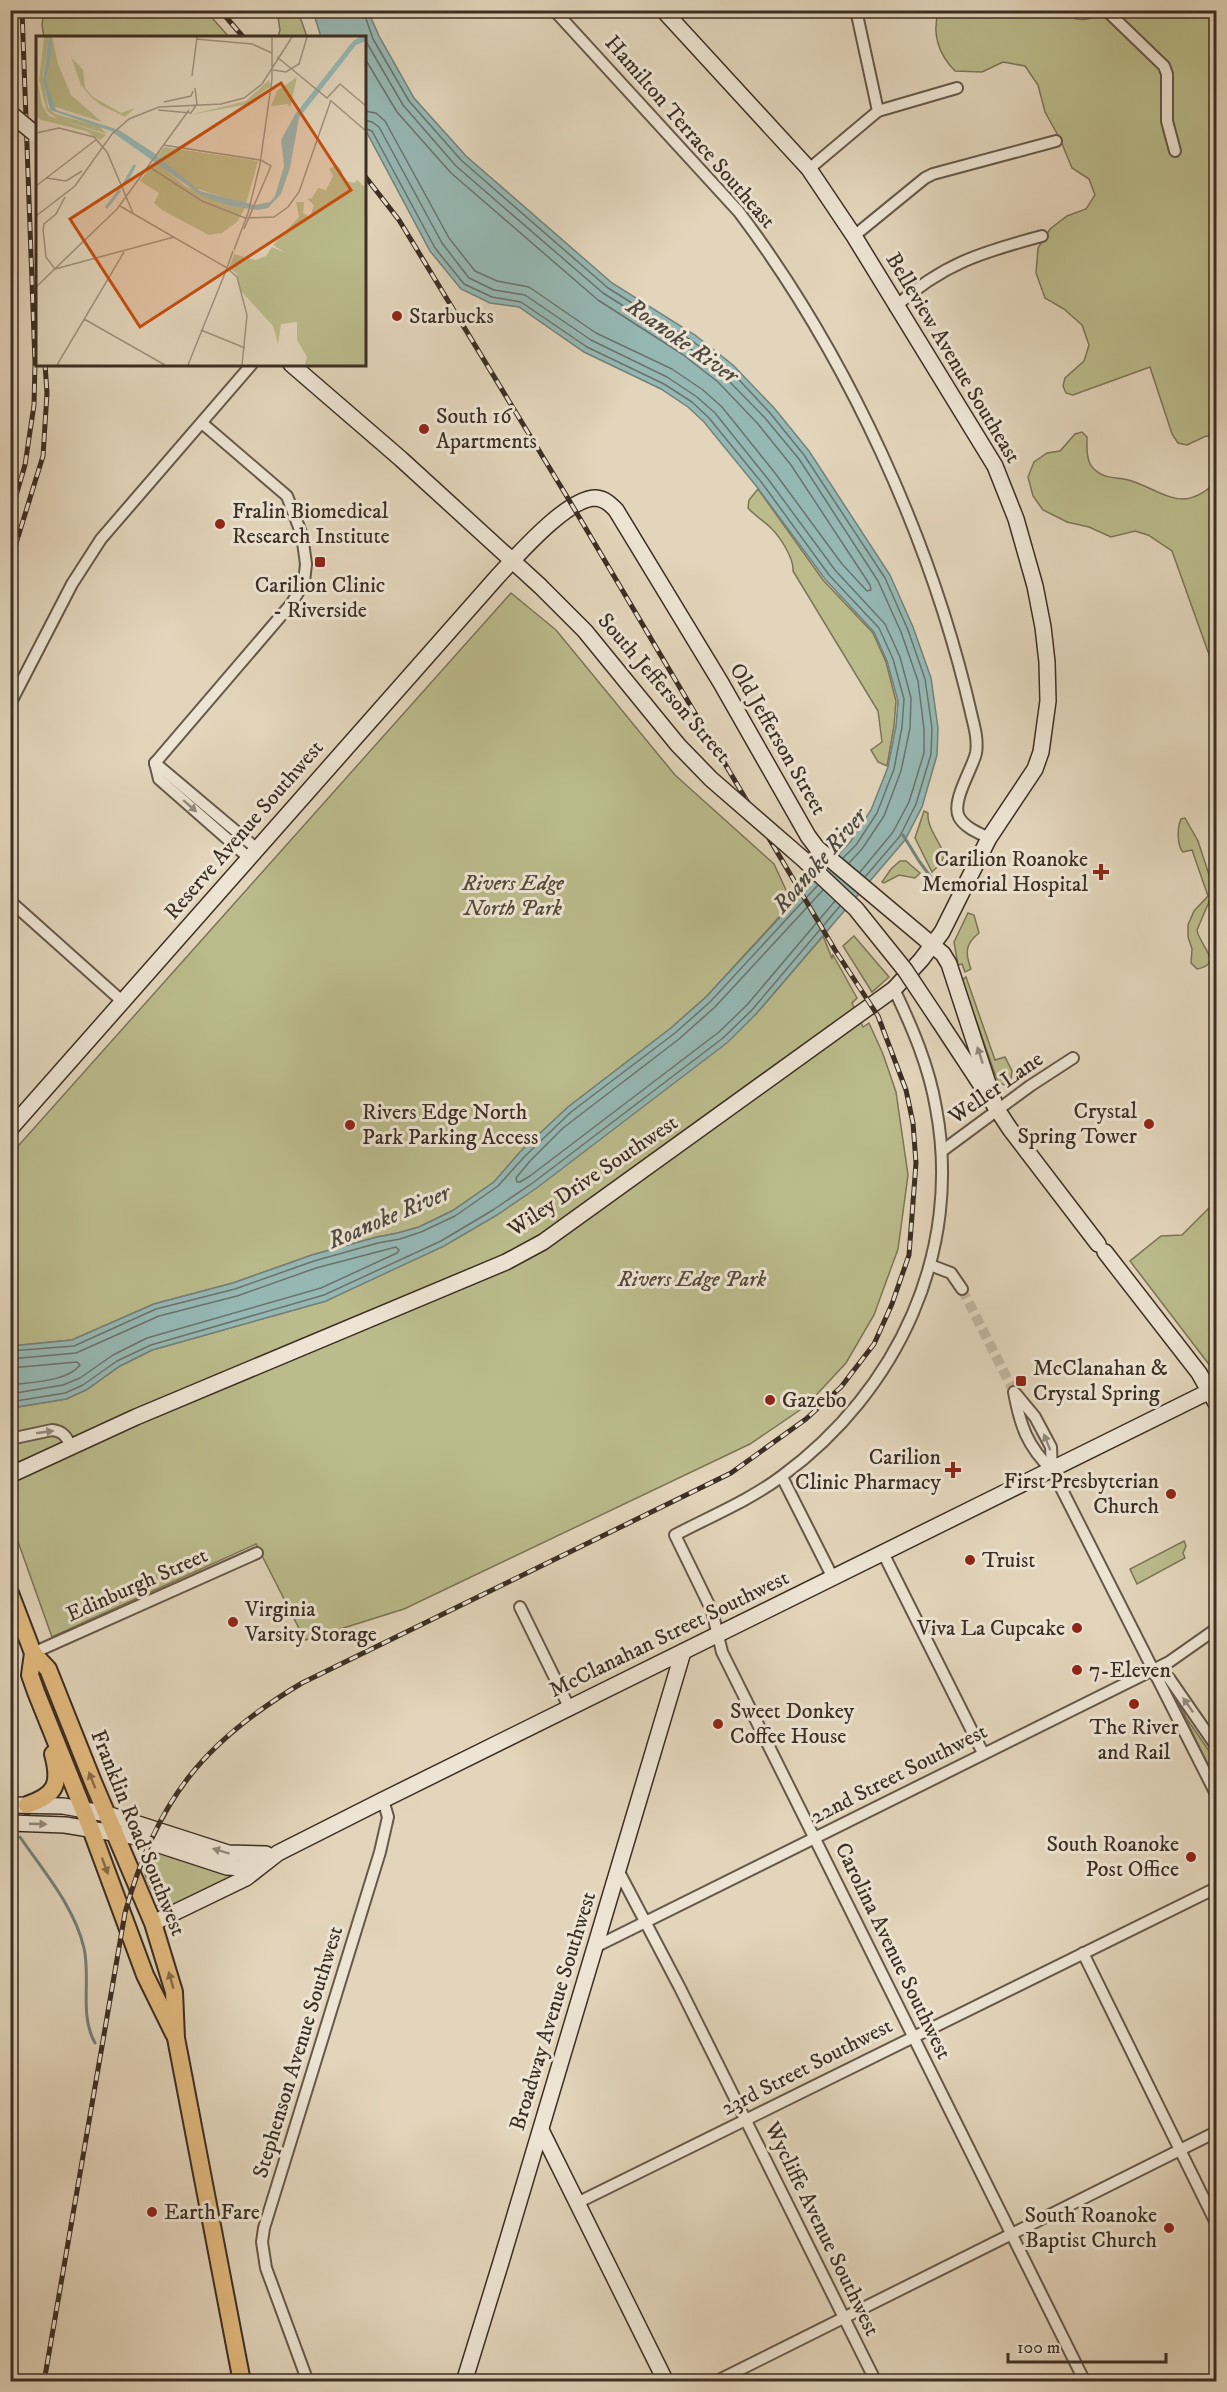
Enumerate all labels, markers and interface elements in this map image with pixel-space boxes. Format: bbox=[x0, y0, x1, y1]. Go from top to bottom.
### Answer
street label: Hamilton Terrace Southeast bbox=[599, 30, 781, 234]
inset map bbox=[36, 36, 366, 366]
street label: Belleview Avenue Southeast bbox=[879, 248, 1027, 468]
water label: Roanoke River bbox=[619, 291, 746, 392]
place label: Starbucks bbox=[409, 303, 494, 330]
marker: Starbucks bbox=[390, 309, 404, 323]
place label: South 16 Apartments bbox=[436, 403, 537, 455]
marker: South 16 Apartments bbox=[417, 422, 431, 436]
place label: Fralin Biomedical Research Institute bbox=[232, 498, 390, 550]
marker: Fralin Biomedical Research Institute bbox=[213, 517, 227, 531]
marker: Carilion Clinic - Riverside bbox=[313, 555, 327, 569]
place label: Carilion Clinic - Riverside bbox=[255, 572, 385, 624]
street label: South Jefferson Street bbox=[592, 608, 736, 768]
street label: Old Jefferson Street bbox=[724, 658, 832, 820]
street label: Reserve Avenue Southwest bbox=[159, 735, 329, 925]
one-way arrow bbox=[182, 800, 198, 813]
water label: Roanoke River bbox=[765, 800, 876, 921]
place label: Carilion Roanoke Memorial Hospital bbox=[922, 846, 1088, 898]
marker: Carilion Roanoke Memorial Hospital bbox=[1092, 863, 1110, 881]
park label: Rivers Edge North Park bbox=[461, 870, 564, 922]
street label: Weller Lane bbox=[943, 1046, 1048, 1131]
one-way arrow bbox=[975, 1046, 984, 1064]
place label: Crystal Spring Tower bbox=[1017, 1098, 1138, 1150]
place label: Rivers Edge North Park Parking Access bbox=[362, 1099, 538, 1151]
street label: Wiley Drive Southwest bbox=[502, 1109, 683, 1243]
marker: Crystal Spring Tower bbox=[1142, 1117, 1156, 1131]
marker: Rivers Edge North Park Parking Access bbox=[343, 1118, 357, 1132]
water label: Roanoke River bbox=[322, 1177, 457, 1257]
park label: Rivers Edge Park bbox=[617, 1266, 767, 1293]
place label: McClanahan & Crystal Spring bbox=[1033, 1355, 1168, 1407]
marker: McClanahan & Crystal Spring bbox=[1014, 1374, 1028, 1388]
place label: Gazebo bbox=[782, 1387, 846, 1414]
marker: Gazebo bbox=[763, 1393, 777, 1407]
one-way arrow bbox=[35, 1427, 54, 1436]
one-way arrow bbox=[1042, 1433, 1052, 1451]
place label: Carilion Clinic Pharmacy bbox=[795, 1444, 942, 1496]
marker: Carilion Clinic Pharmacy bbox=[946, 1463, 960, 1477]
place label: First Presbyterian Church bbox=[1004, 1468, 1159, 1520]
marker: First Presbyterian Church bbox=[1164, 1487, 1178, 1501]
street label: Edinburgh Street bbox=[62, 1542, 212, 1628]
place label: Truist bbox=[982, 1547, 1035, 1574]
marker: Truist bbox=[963, 1553, 977, 1567]
street label: McClanahan Street Southwest bbox=[545, 1564, 793, 1704]
place label: Virginia Varsity Storage bbox=[244, 1596, 377, 1648]
marker: Virginia Varsity Storage bbox=[226, 1615, 240, 1629]
place label: Viva La Cupcake bbox=[916, 1615, 1065, 1642]
marker: Viva La Cupcake bbox=[1070, 1621, 1084, 1635]
place label: 7-Eleven bbox=[1089, 1657, 1171, 1684]
marker: 7-Eleven bbox=[1070, 1663, 1084, 1677]
marker: The River and Rail bbox=[1127, 1697, 1141, 1711]
one-way arrow bbox=[1182, 1697, 1194, 1712]
place label: Sweet Donkey Coffee House bbox=[730, 1698, 855, 1750]
place label: The River and Rail bbox=[1089, 1714, 1179, 1766]
marker: Sweet Donkey Coffee House bbox=[711, 1717, 725, 1731]
street label: 22nd Street Southwest bbox=[806, 1718, 992, 1830]
street label: Franklin Road Southwest bbox=[84, 1726, 192, 1940]
one-way arrow bbox=[87, 1770, 97, 1788]
one-way arrow bbox=[28, 1819, 47, 1829]
place label: South Roanoke Post Office bbox=[1046, 1831, 1179, 1883]
street label: Carolina Avenue Southwest bbox=[829, 1838, 957, 2064]
one-way arrow bbox=[212, 1845, 230, 1855]
marker: South Roanoke Post Office bbox=[1184, 1850, 1198, 1864]
one-way arrow bbox=[100, 1857, 110, 1875]
street label: Broadway Avenue Southwest bbox=[504, 1888, 602, 2134]
street label: Stephenson Avenue Southwest bbox=[247, 1923, 349, 2181]
one-way arrow bbox=[165, 1971, 175, 1989]
street label: 23rd Street Southwest bbox=[717, 2012, 897, 2122]
street label: Wycliffe Avenue Southwest bbox=[758, 2117, 886, 2340]
place label: Earth Fare bbox=[164, 2199, 260, 2226]
place label: South Roanoke Baptist Church bbox=[1024, 2202, 1157, 2254]
marker: Earth Fare bbox=[145, 2205, 159, 2219]
marker: South Roanoke Baptist Church bbox=[1162, 2221, 1176, 2235]
scale bar bbox=[1008, 2326, 1166, 2364]
text: 100 m bbox=[1017, 2337, 1060, 2359]

